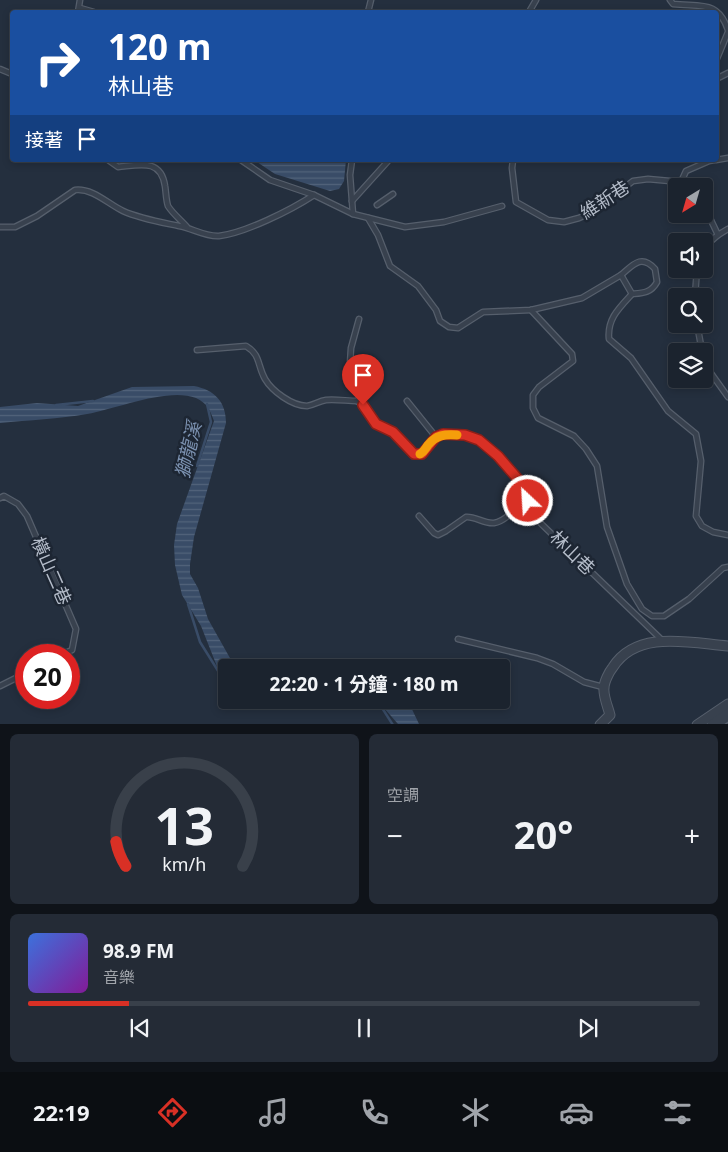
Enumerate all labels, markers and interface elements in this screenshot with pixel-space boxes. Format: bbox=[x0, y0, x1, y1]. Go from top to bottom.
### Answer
text: 120 m bbox=[108, 23, 211, 70]
icon: right bbox=[25, 30, 90, 95]
text: 林山巷 bbox=[108, 70, 174, 100]
icon: arrive bbox=[73, 125, 101, 153]
text: 接著 bbox=[25, 127, 63, 153]
street label: 維新巷 bbox=[575, 174, 634, 224]
north arrow bbox=[668, 178, 712, 222]
map controls bbox=[668, 178, 713, 388]
button: sound bbox=[668, 233, 713, 278]
button: search bbox=[668, 288, 713, 333]
button: layers bbox=[668, 343, 713, 388]
pin bbox=[342, 354, 384, 405]
icon: arrive bbox=[349, 361, 377, 389]
water label: 獅龍溪 bbox=[169, 416, 208, 481]
position arrow bbox=[501, 474, 553, 526]
street label: 林山巷 bbox=[545, 525, 600, 580]
street label: 橫山二巷 bbox=[26, 533, 78, 608]
speed limit sign: 20 bbox=[15, 644, 80, 709]
text: 22:20 · 1 分鐘 · 180 m bbox=[269, 671, 459, 697]
text: 空調 bbox=[387, 784, 419, 806]
text: 13 bbox=[155, 789, 214, 860]
text: 20° bbox=[514, 808, 573, 860]
text: − bbox=[387, 816, 403, 854]
text: + bbox=[684, 816, 700, 854]
text: km/h bbox=[163, 852, 206, 876]
text: 98.9 FM bbox=[103, 938, 174, 964]
text: 音樂 bbox=[103, 966, 135, 988]
icon: previous bbox=[126, 1014, 154, 1042]
icon: pause bbox=[350, 1014, 378, 1042]
icon: next bbox=[574, 1014, 602, 1042]
icon: directions bbox=[155, 1095, 190, 1130]
icon: music bbox=[256, 1095, 291, 1130]
icon: phone bbox=[357, 1095, 392, 1130]
icon: climate bbox=[458, 1095, 493, 1130]
icon: car bbox=[559, 1095, 594, 1130]
icon: filters bbox=[660, 1095, 695, 1130]
text: 22:19 bbox=[33, 1097, 89, 1127]

